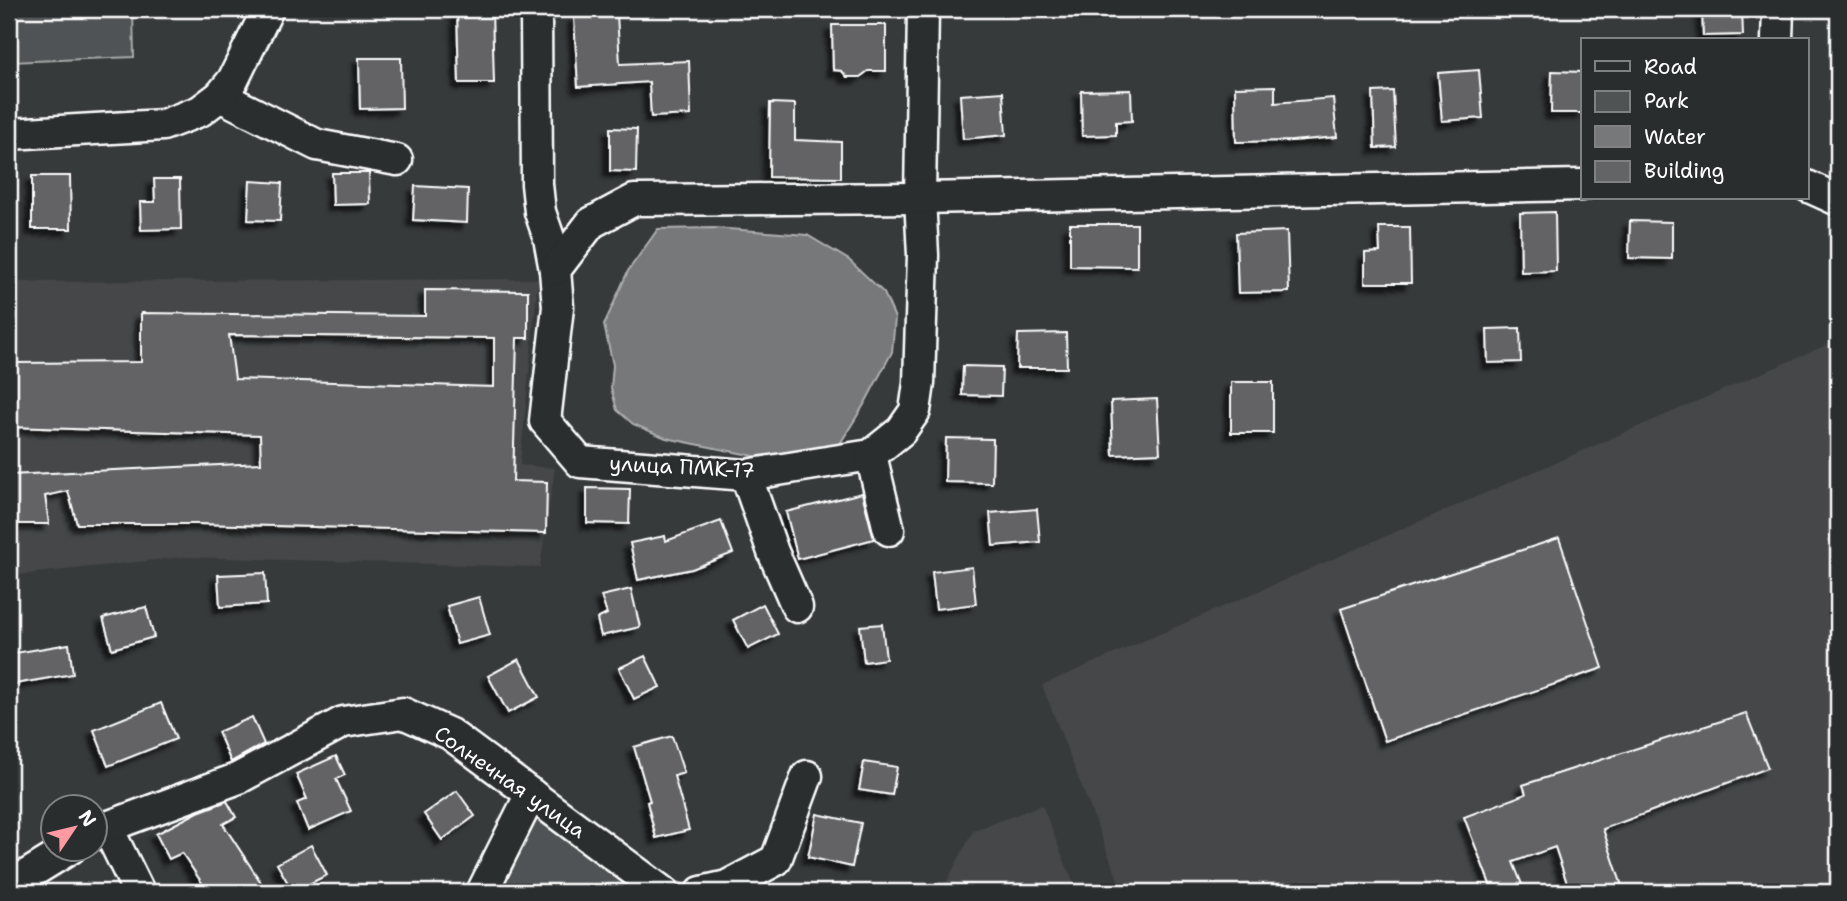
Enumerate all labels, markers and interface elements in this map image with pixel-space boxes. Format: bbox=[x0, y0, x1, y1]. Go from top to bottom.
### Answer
legend bbox=[1581, 38, 1808, 200]
text: Road bbox=[1644, 53, 1697, 81]
text: Park bbox=[1644, 87, 1689, 115]
text: Water bbox=[1644, 123, 1706, 151]
text: Building bbox=[1644, 157, 1724, 185]
street label: улица ПМК-17 bbox=[609, 449, 755, 485]
street label: Солнечная улица bbox=[429, 719, 591, 845]
north arrow bbox=[38, 792, 108, 862]
text: N bbox=[73, 805, 102, 832]

